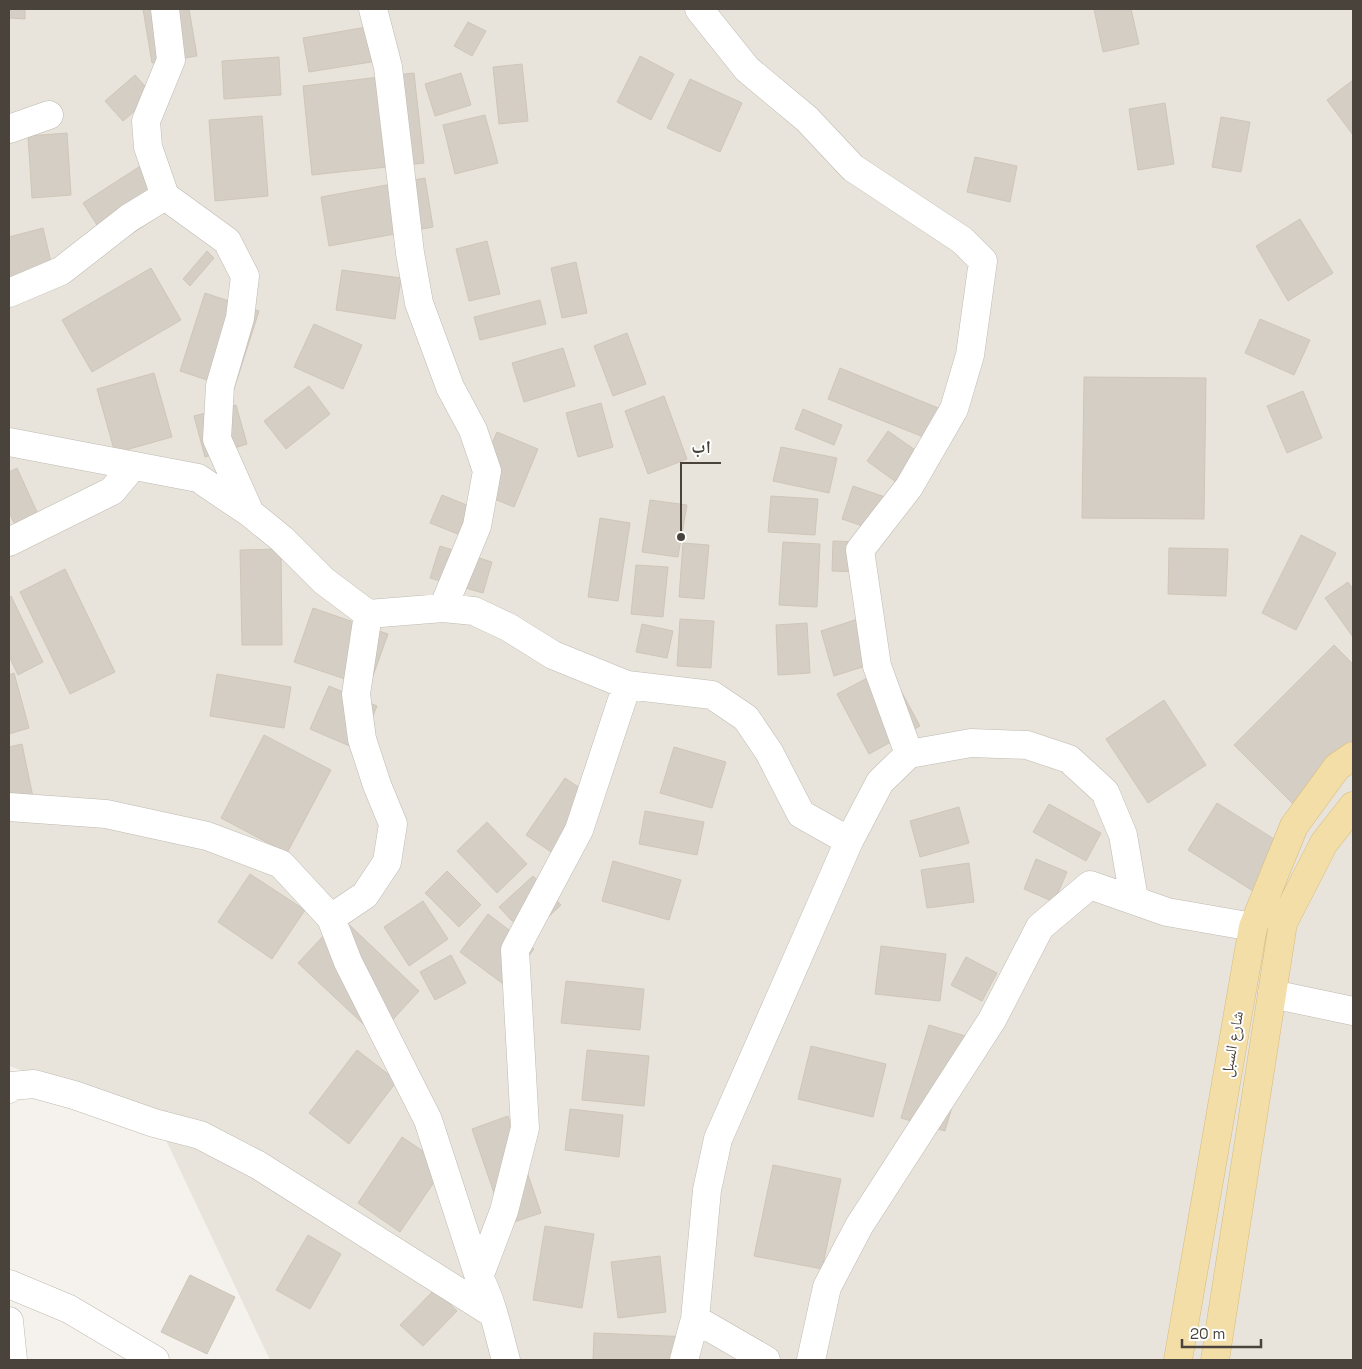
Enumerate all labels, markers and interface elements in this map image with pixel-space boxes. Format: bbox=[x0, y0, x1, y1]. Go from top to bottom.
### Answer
callout: اب bbox=[681, 430, 721, 463]
text: اب bbox=[691, 435, 711, 458]
street label: شارع السبل bbox=[1216, 1009, 1248, 1079]
scale bar bbox=[1182, 1316, 1261, 1348]
text: 20 m bbox=[1190, 1324, 1225, 1343]

